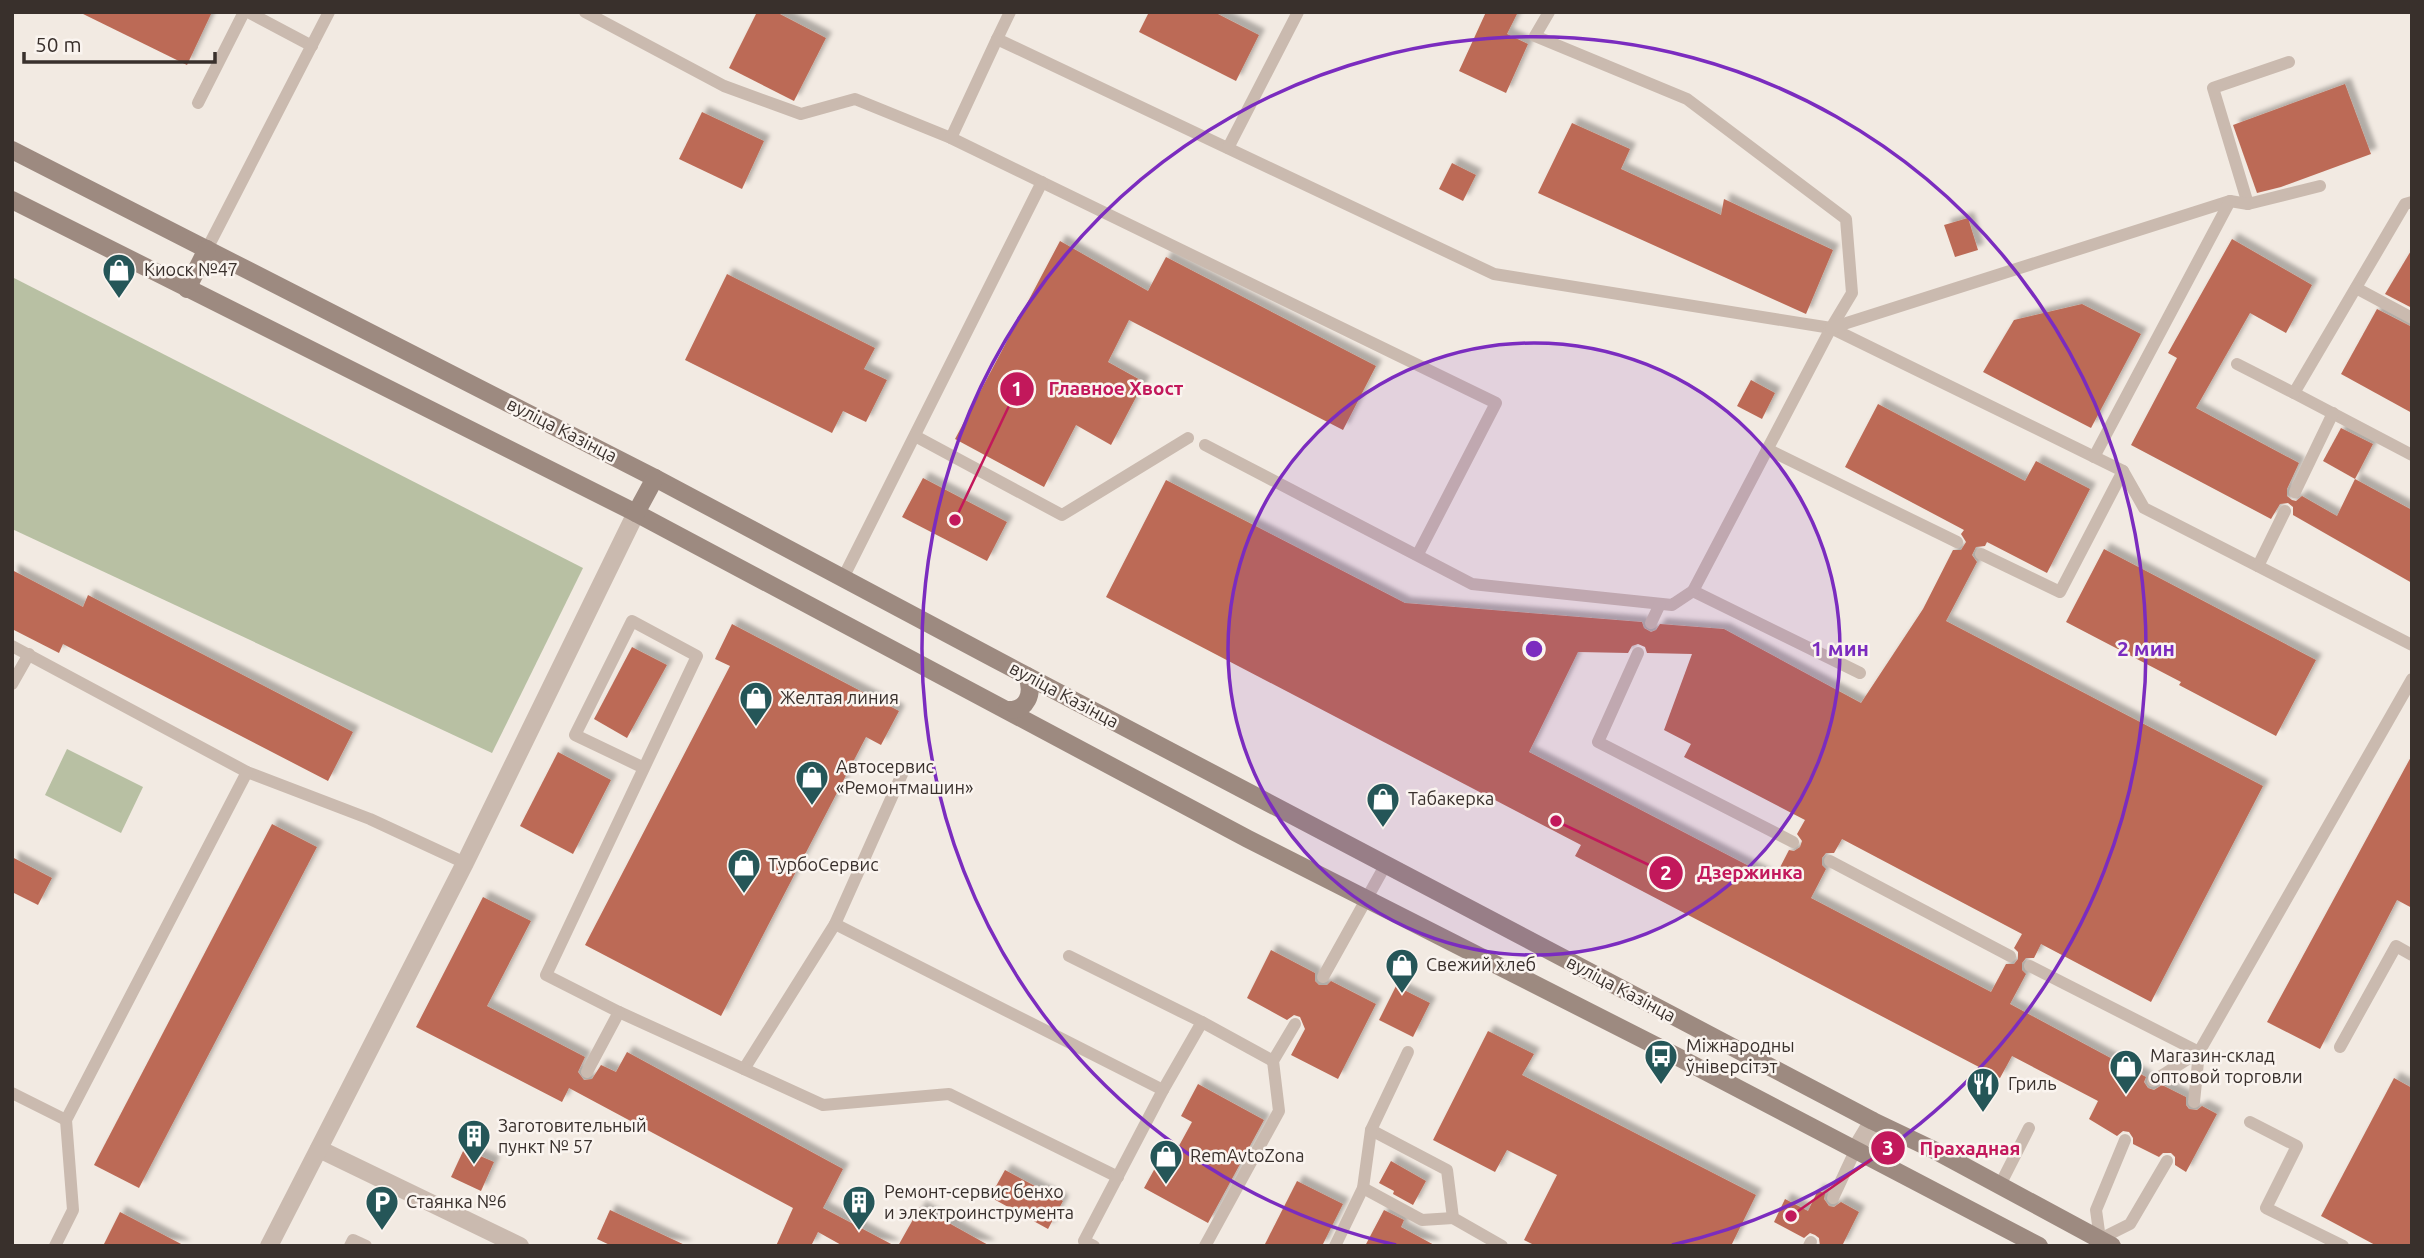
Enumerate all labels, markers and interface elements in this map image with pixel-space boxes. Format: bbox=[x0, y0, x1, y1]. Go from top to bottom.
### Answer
scale bar bbox=[24, 21, 215, 65]
text: 50 m bbox=[35, 32, 82, 56]
shop icon: Киоск №47 bbox=[100, 251, 138, 300]
place label: Киоск №47 bbox=[144, 259, 238, 279]
callout: Главное Хвост bbox=[1000, 369, 1198, 409]
text: 1 bbox=[1011, 376, 1023, 400]
text: Главное Хвост bbox=[1049, 377, 1184, 399]
street label: вуліца Казінца bbox=[504, 393, 621, 465]
text: 1 мин bbox=[1811, 636, 1869, 660]
text: 2 мин bbox=[2117, 636, 2175, 660]
centre of rings bbox=[1522, 637, 1546, 661]
street label: вуліца Казінца bbox=[1007, 657, 1122, 731]
shop icon: Желтая линия bbox=[737, 679, 775, 728]
place label: Желтая линия bbox=[780, 687, 899, 707]
place label: Автосервис «Ремонтмашин» bbox=[836, 756, 973, 797]
shop icon: Автосервис «Ремонтмашин» bbox=[793, 758, 831, 807]
shop icon: Табакерка bbox=[1364, 780, 1402, 829]
place label: Табакерка bbox=[1408, 788, 1494, 808]
shop icon: ТурбоСервис bbox=[725, 846, 763, 895]
callout: Дзержинка bbox=[1648, 853, 1817, 893]
place label: ТурбоСервис bbox=[768, 854, 879, 874]
text: 2 bbox=[1660, 860, 1672, 884]
text: Дзержинка bbox=[1697, 861, 1803, 883]
shop icon: Свежий хлеб bbox=[1383, 946, 1421, 995]
street label: вуліца Казінца bbox=[1564, 951, 1679, 1025]
place label: Свежий хлеб bbox=[1426, 954, 1536, 974]
place label: Міжнародны ўніверсітэт bbox=[1686, 1035, 1795, 1076]
bus stop icon: Міжнародны ўніверсітэт bbox=[1642, 1037, 1680, 1086]
place label: Магазин-склад оптовой торговли bbox=[2150, 1045, 2303, 1086]
shop icon: Магазин-склад оптовой торговли bbox=[2107, 1047, 2145, 1096]
restaurant icon: Гриль bbox=[1964, 1065, 2002, 1114]
place label: Гриль bbox=[2008, 1073, 2057, 1093]
place label: Заготовительный пункт № 57 bbox=[498, 1115, 647, 1156]
building icon: Заготовительный пункт № 57 bbox=[455, 1117, 493, 1166]
callout: Прахадная bbox=[1870, 1128, 2034, 1168]
text: 3 bbox=[1882, 1135, 1894, 1159]
shop icon: RemAvtoZona bbox=[1147, 1137, 1185, 1186]
text: Прахадная bbox=[1920, 1137, 2020, 1159]
place label: RemAvtoZona bbox=[1190, 1145, 1305, 1165]
place label: Ремонт-сервис бенхо и электроинструмента bbox=[884, 1181, 1074, 1222]
parking icon: Стаянка №6 bbox=[363, 1183, 401, 1232]
building icon: Ремонт-сервис бенхо и электроинструмента bbox=[840, 1183, 878, 1232]
place label: Стаянка №6 bbox=[406, 1191, 507, 1211]

